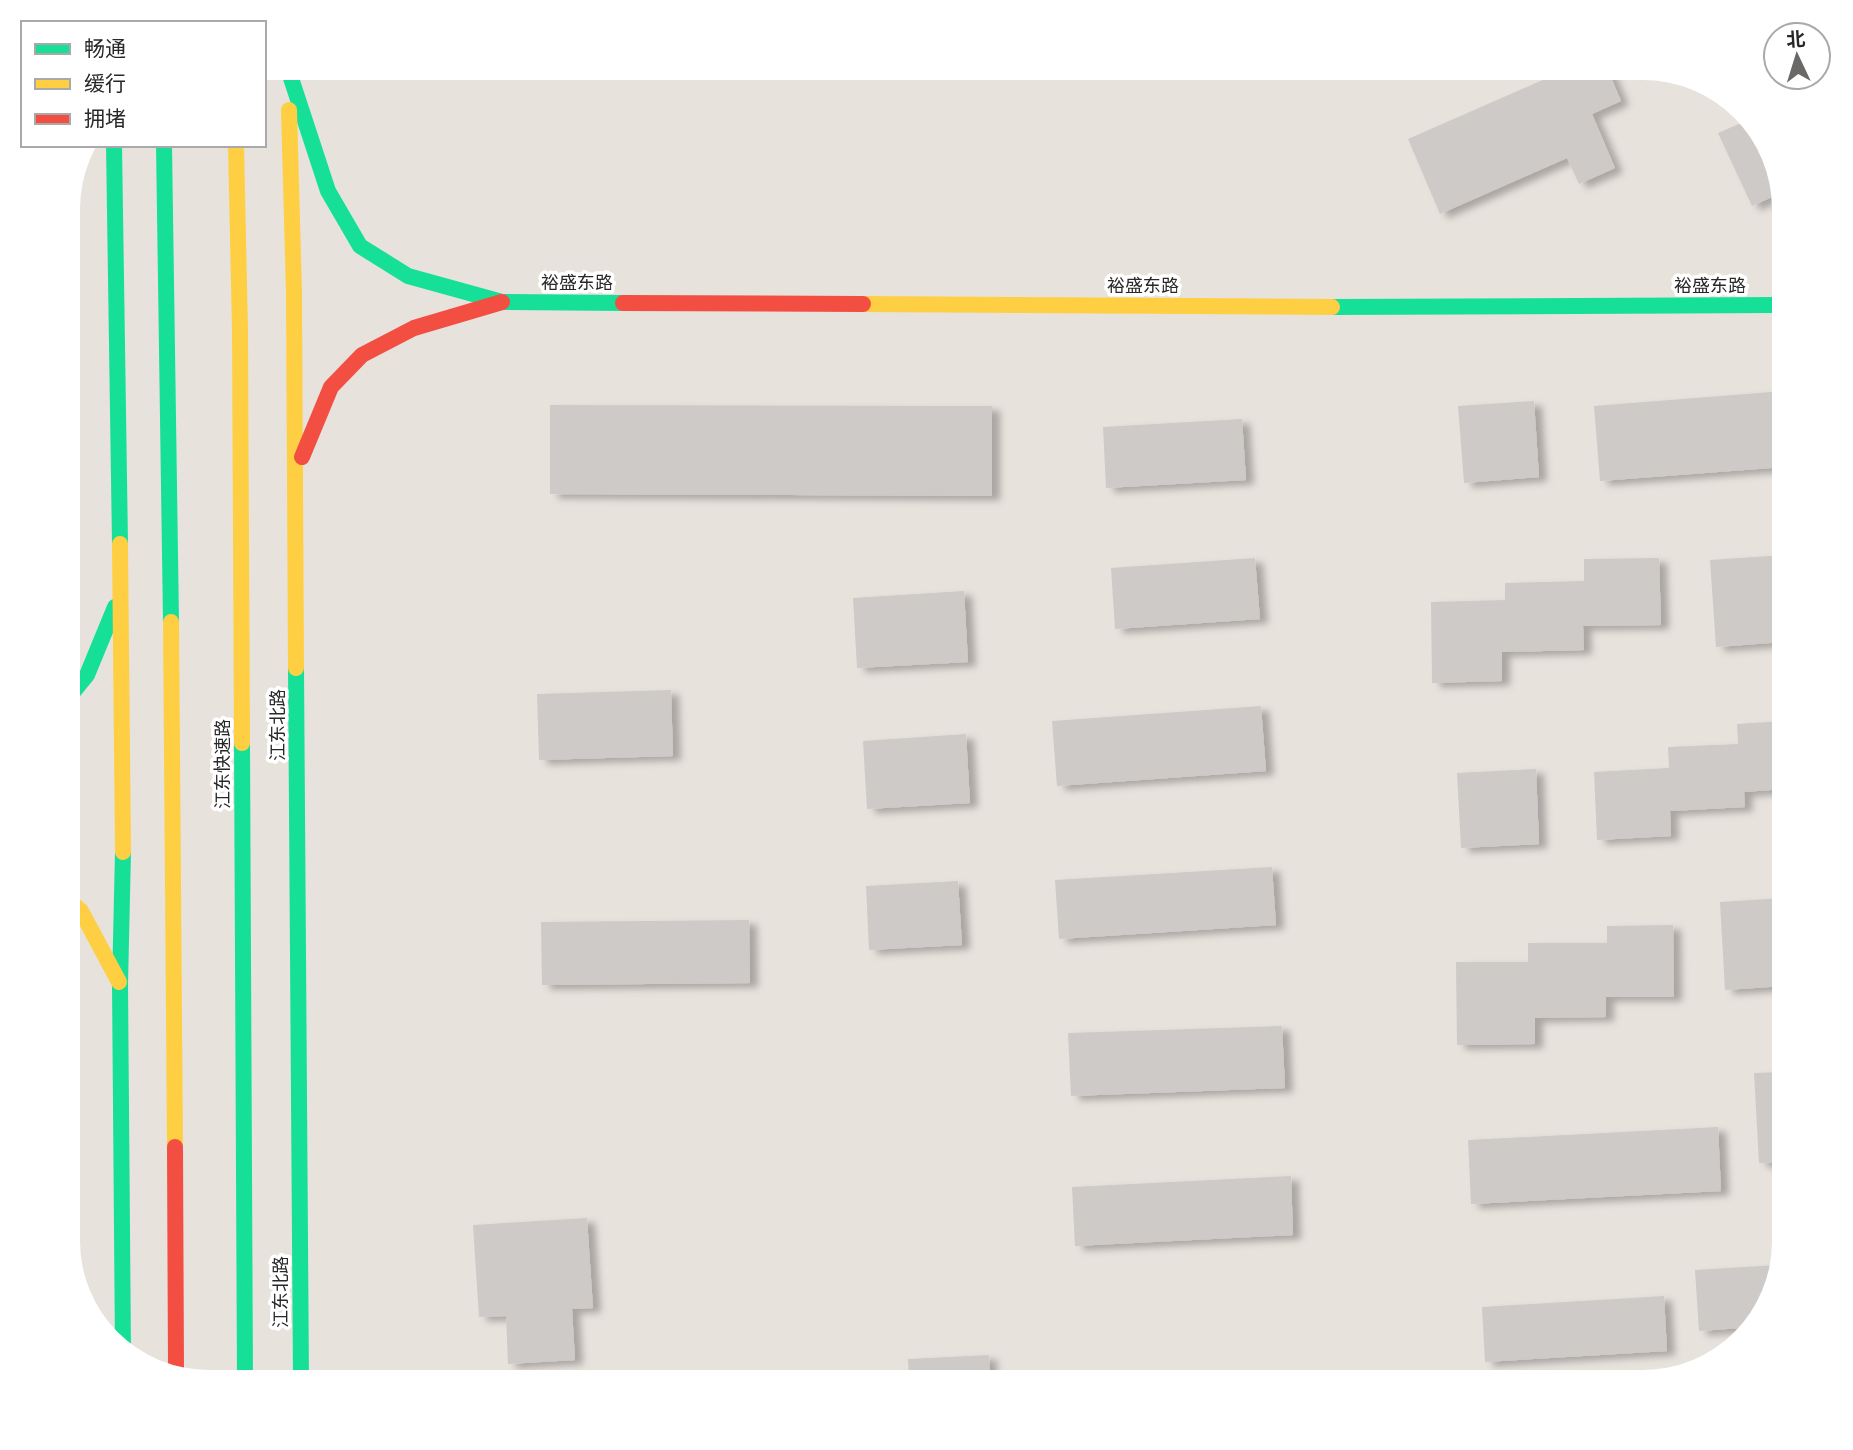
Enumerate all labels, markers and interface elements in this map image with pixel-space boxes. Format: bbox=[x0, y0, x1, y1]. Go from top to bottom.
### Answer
legend bbox=[21, 21, 266, 147]
north arrow bbox=[1762, 21, 1832, 91]
text: 北 bbox=[1786, 27, 1806, 51]
text: 畅通 bbox=[84, 36, 126, 60]
text: 缓行 bbox=[84, 71, 126, 95]
text: 拥堵 bbox=[84, 106, 126, 130]
street label: 裕盛东路 bbox=[541, 272, 613, 292]
street label: 裕盛东路 bbox=[1107, 275, 1179, 295]
street label: 裕盛东路 bbox=[1674, 275, 1746, 295]
street label: 江东北路 bbox=[267, 689, 287, 761]
street label: 江东快速路 bbox=[212, 719, 232, 809]
street label: 江东北路 bbox=[270, 1256, 290, 1328]

